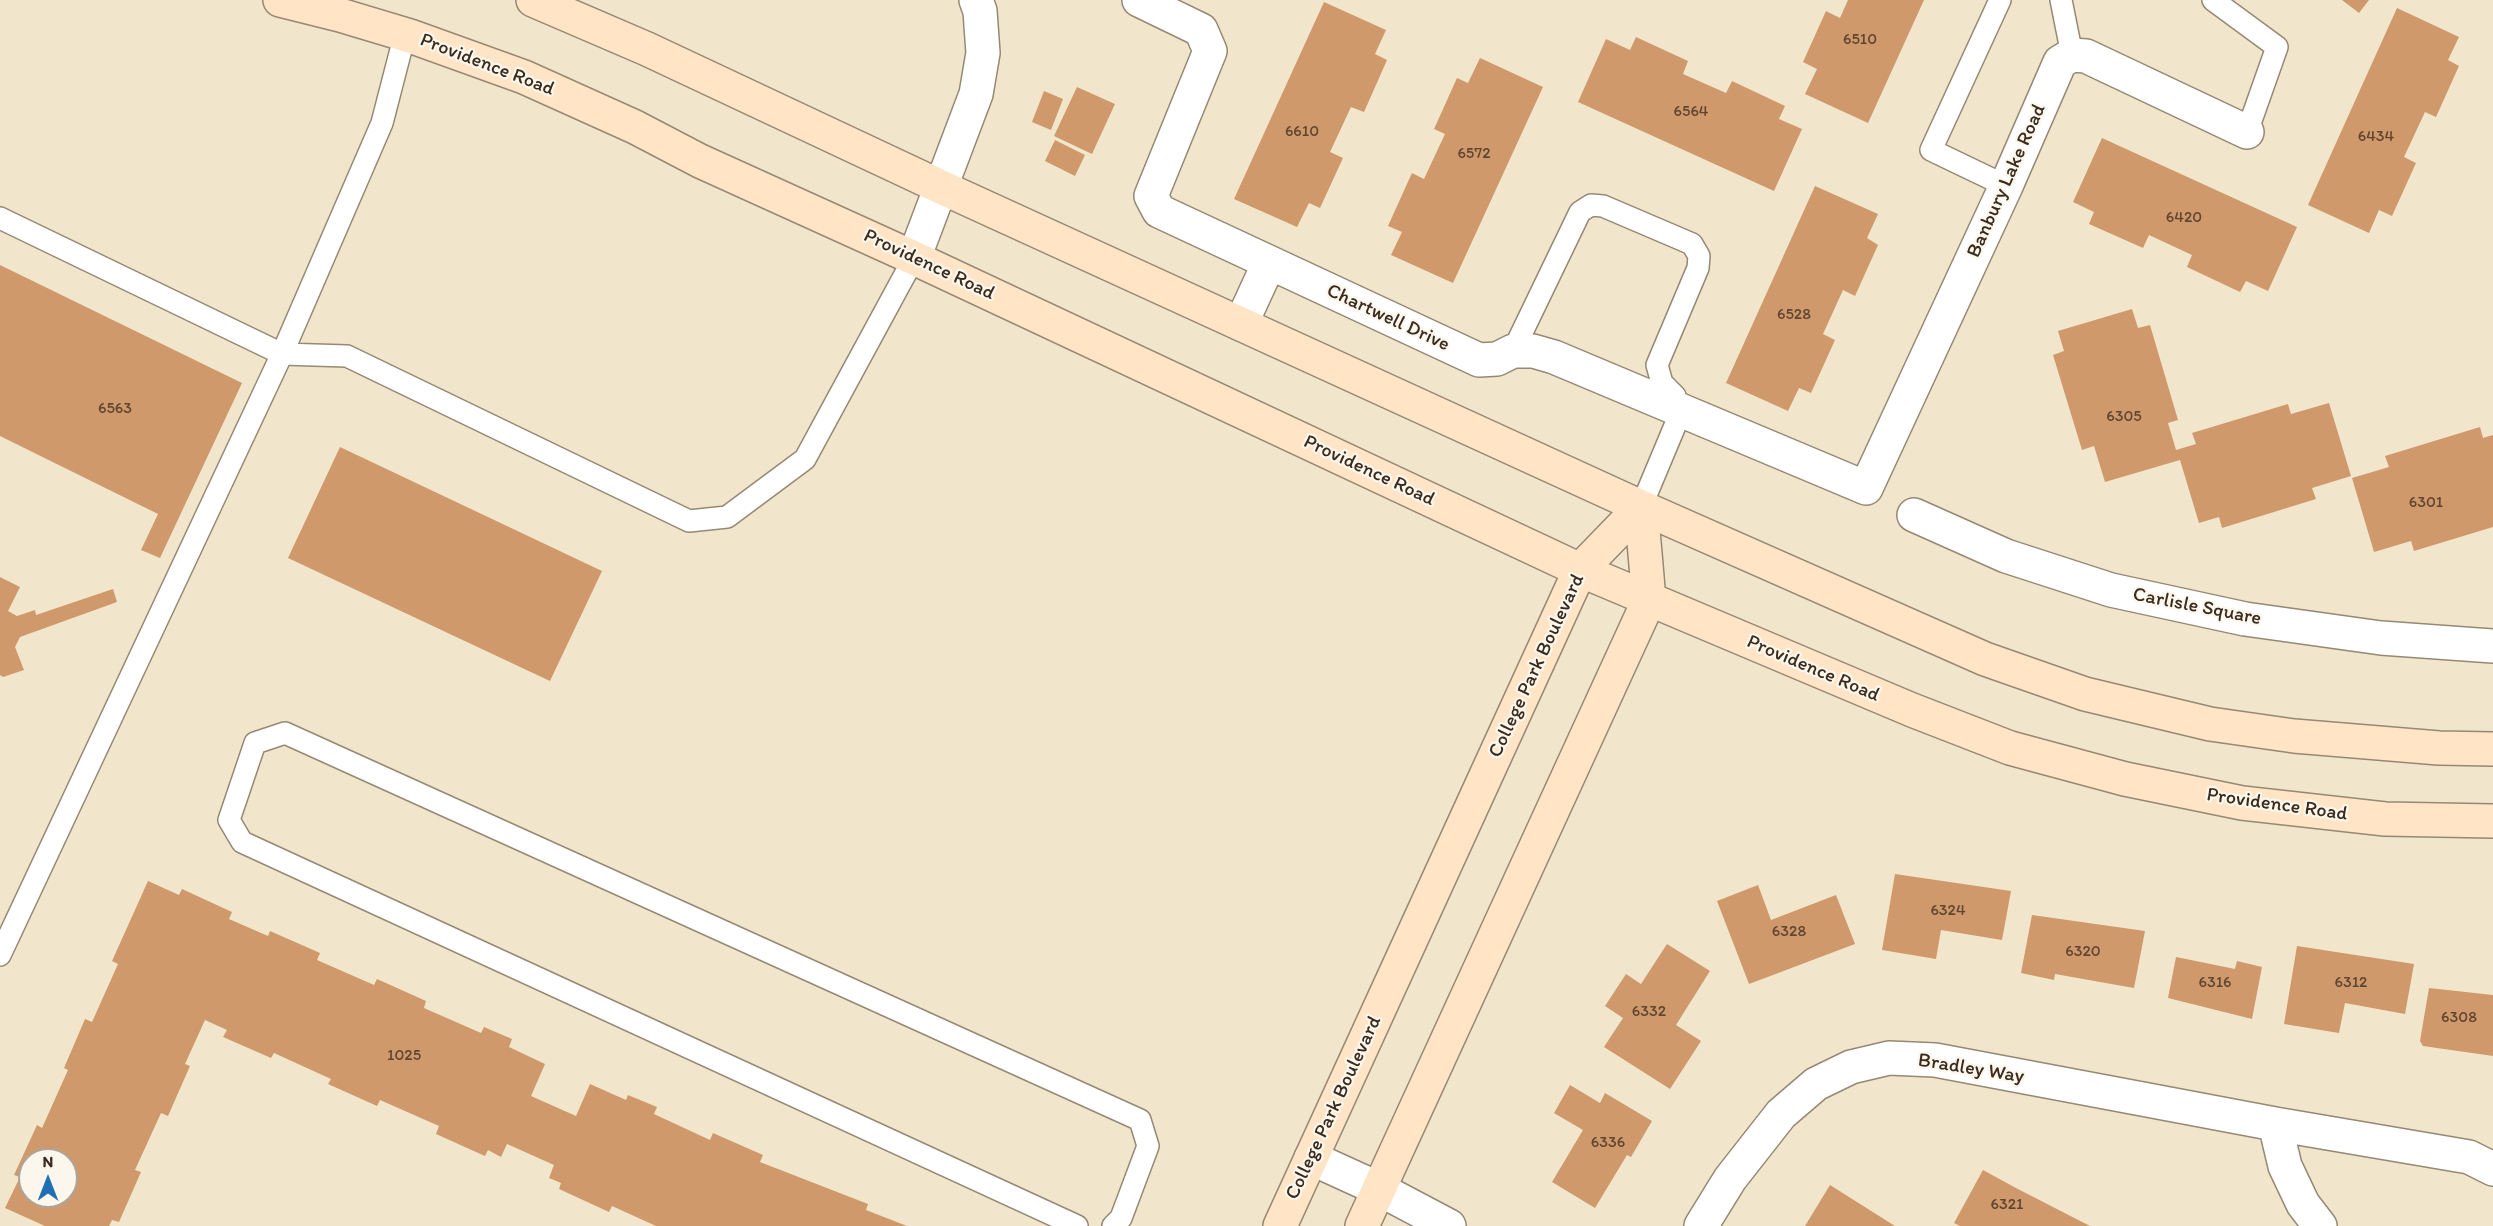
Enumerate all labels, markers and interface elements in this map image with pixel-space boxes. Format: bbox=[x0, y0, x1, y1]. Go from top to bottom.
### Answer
street label: Providence Road bbox=[416, 28, 558, 102]
house number: 6510 bbox=[1843, 30, 1877, 50]
street label: Banbury Lake Road bbox=[1962, 100, 2052, 262]
house number: 6564 bbox=[1674, 102, 1708, 122]
house number: 6610 bbox=[1285, 122, 1319, 142]
house number: 6434 bbox=[2358, 127, 2394, 147]
house number: 6572 bbox=[1457, 144, 1491, 164]
house number: 6420 bbox=[2166, 208, 2202, 228]
street label: Providence Road bbox=[860, 224, 998, 306]
street label: Chartwell Drive bbox=[1323, 279, 1453, 357]
house number: 6528 bbox=[1777, 305, 1811, 325]
house number: 6563 bbox=[98, 399, 132, 419]
house number: 6305 bbox=[2106, 407, 2142, 427]
street label: Providence Road bbox=[1300, 430, 1438, 512]
house number: 6301 bbox=[2409, 493, 2443, 513]
street label: College Park Boulevard bbox=[1484, 570, 1590, 762]
street label: Carlisle Square bbox=[2131, 583, 2263, 631]
street label: Providence Road bbox=[1743, 630, 1883, 708]
street label: Providence Road bbox=[2205, 783, 2349, 827]
house number: 6324 bbox=[1930, 901, 1966, 921]
house number: 6328 bbox=[1772, 922, 1806, 942]
house number: 6320 bbox=[2065, 942, 2101, 962]
house number: 6316 bbox=[2198, 973, 2232, 993]
house number: 6312 bbox=[2334, 973, 2368, 993]
house number: 6332 bbox=[1632, 1002, 1666, 1022]
house number: 6308 bbox=[2441, 1008, 2477, 1028]
street label: College Park Boulevard bbox=[1281, 1012, 1387, 1204]
house number: 1025 bbox=[387, 1046, 421, 1066]
street label: Bradley Way bbox=[1916, 1049, 2026, 1089]
house number: 6336 bbox=[1591, 1133, 1625, 1153]
north arrow bbox=[18, 1148, 78, 1208]
text: N bbox=[43, 1152, 53, 1171]
house number: 6321 bbox=[1990, 1195, 2024, 1215]

